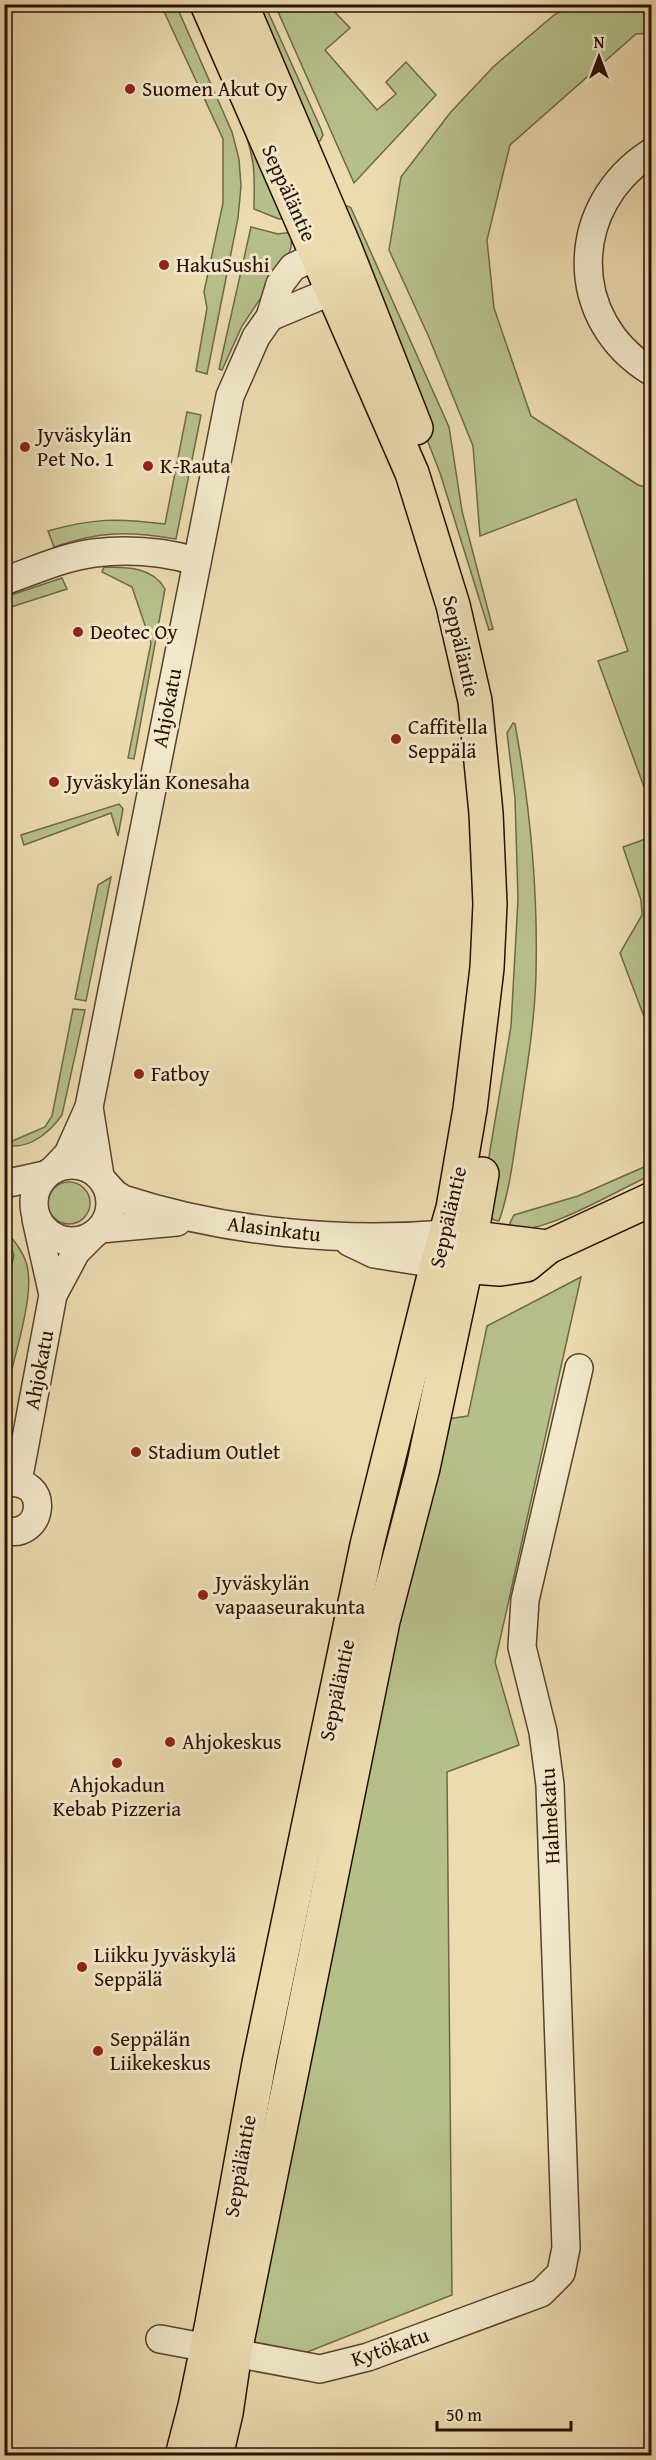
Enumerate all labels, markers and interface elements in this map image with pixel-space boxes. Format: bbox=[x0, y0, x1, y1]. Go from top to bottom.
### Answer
north arrow bbox=[569, 27, 629, 87]
text: N bbox=[594, 30, 605, 54]
place label: Suomen Akut Oy bbox=[142, 73, 288, 104]
marker: Suomen Akut Oy bbox=[123, 82, 137, 96]
street label: Seppäläntie bbox=[254, 139, 325, 246]
place label: HakuSushi bbox=[176, 249, 270, 280]
marker: HakuSushi bbox=[157, 258, 171, 272]
place label: Jyväskylän Pet No. 1 bbox=[34, 419, 132, 474]
marker: Jyväskylän Pet No. 1 bbox=[18, 440, 32, 454]
place label: K-Rauta bbox=[160, 450, 230, 481]
marker: K-Rauta bbox=[141, 459, 155, 473]
street label: Seppäläntie bbox=[435, 592, 488, 700]
place label: Deotec Oy bbox=[90, 616, 178, 647]
marker: Deotec Oy bbox=[71, 625, 85, 639]
street label: Ahjokatu bbox=[144, 665, 190, 750]
place label: Caffitella Seppälä bbox=[408, 711, 488, 766]
marker: Caffitella Seppälä bbox=[389, 732, 403, 746]
place label: Jyväskylän Konesaha bbox=[63, 766, 250, 797]
marker: Jyväskylän Konesaha bbox=[47, 775, 61, 789]
place label: Fatboy bbox=[151, 1058, 210, 1089]
marker: Fatboy bbox=[132, 1067, 146, 1081]
street label: Seppäläntie bbox=[421, 1163, 474, 1271]
street label: Alasinkatu bbox=[226, 1207, 323, 1250]
street label: Ahjokatu bbox=[16, 1327, 62, 1412]
place label: Stadium Outlet bbox=[148, 1436, 281, 1467]
marker: Stadium Outlet bbox=[129, 1445, 143, 1459]
place label: Jyväskylän vapaaseurakunta bbox=[212, 1567, 365, 1622]
marker: Jyväskylän vapaaseurakunta bbox=[196, 1588, 210, 1602]
street label: Seppäläntie bbox=[311, 1636, 362, 1744]
place label: Ahjokeskus bbox=[182, 1726, 282, 1757]
marker: Ahjokeskus bbox=[163, 1735, 177, 1749]
marker: Ahjokadun Kebab Pizzeria bbox=[110, 1756, 124, 1770]
street label: Halmekatu bbox=[531, 1767, 567, 1865]
place label: Ahjokadun Kebab Pizzeria bbox=[53, 1769, 181, 1824]
place label: Liikku Jyväskylä Seppälä bbox=[94, 1939, 236, 1994]
marker: Liikku Jyväskylä Seppälä bbox=[75, 1960, 89, 1974]
place label: Seppälän Liikekeskus bbox=[110, 2023, 211, 2078]
marker: Seppälän Liikekeskus bbox=[91, 2044, 105, 2058]
street label: Seppäläntie bbox=[215, 2112, 264, 2220]
street label: Kytökatu bbox=[347, 2319, 433, 2374]
scale bar bbox=[437, 2394, 570, 2432]
text: 50 m bbox=[446, 2401, 482, 2428]

